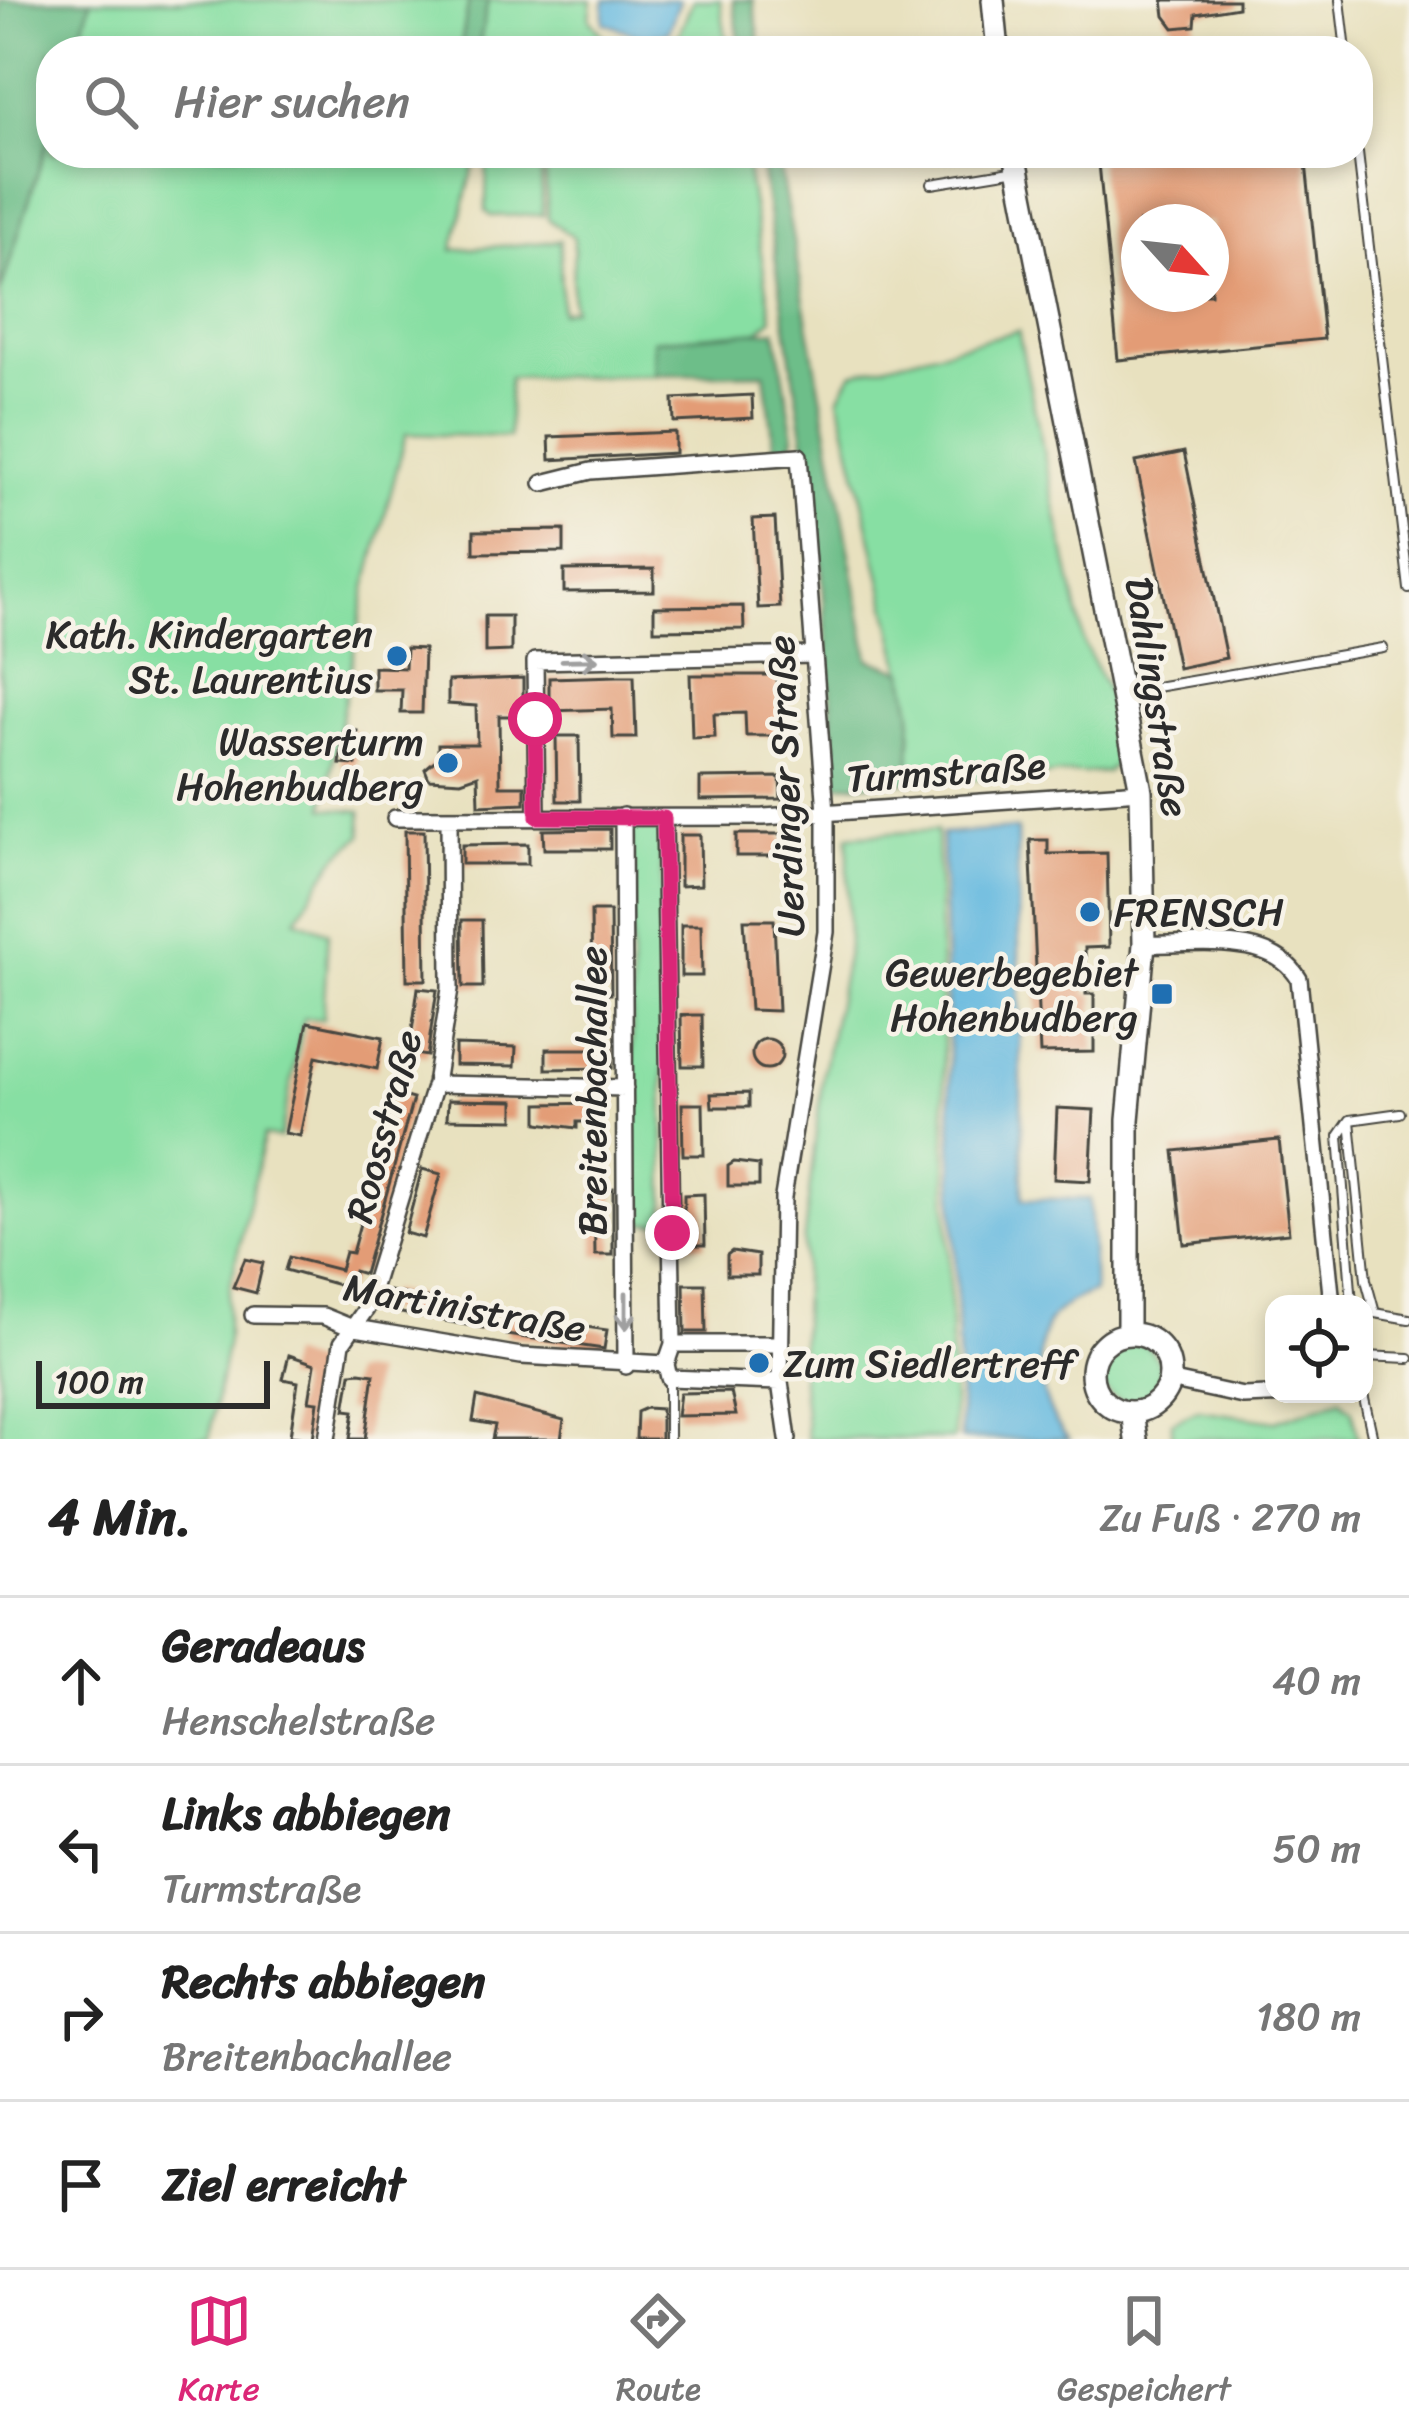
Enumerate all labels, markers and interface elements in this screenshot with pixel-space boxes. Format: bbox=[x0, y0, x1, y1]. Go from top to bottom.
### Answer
search box bbox=[36, 36, 1373, 168]
text: Hier suchen bbox=[174, 62, 410, 142]
icon: search bbox=[78, 69, 144, 135]
north arrow bbox=[1121, 204, 1229, 312]
street label: Dahlingstraße bbox=[1104, 572, 1211, 822]
place label: Kath. Kindergarten St. Laurentius bbox=[46, 600, 373, 714]
street label: Uerdinger Straße bbox=[746, 634, 825, 938]
marker: Kath. Kindergarten St. Laurentius bbox=[384, 643, 410, 669]
one-way arrow bbox=[560, 649, 599, 672]
route start bbox=[508, 692, 562, 746]
place label: Wasserturm Hohenbudberg bbox=[176, 707, 424, 821]
street label: Turmstraße bbox=[844, 730, 1048, 813]
marker: Wasserturm Hohenbudberg bbox=[435, 750, 461, 776]
place label: FRENSCH bbox=[1114, 878, 1284, 947]
marker: FRENSCH bbox=[1077, 899, 1103, 925]
place label: Gewerbegebiet Hohenbudberg bbox=[885, 938, 1139, 1052]
street label: Breitenbachallee bbox=[558, 946, 627, 1236]
marker: Gewerbegebiet Hohenbudberg bbox=[1149, 981, 1175, 1007]
street label: Roosstraße bbox=[325, 1022, 442, 1230]
route end bbox=[645, 1206, 699, 1260]
street label: Martinistraße bbox=[338, 1252, 591, 1363]
one-way arrow bbox=[615, 1291, 637, 1330]
map controls bbox=[1265, 1295, 1373, 1403]
button: locate bbox=[1265, 1295, 1373, 1403]
place label: Zum Siedlertreff bbox=[783, 1329, 1080, 1398]
marker: Zum Siedlertreff bbox=[746, 1350, 772, 1376]
text: 100 m bbox=[54, 1353, 144, 1411]
scale bar bbox=[36, 1355, 270, 1408]
text: 4 Min. bbox=[48, 1472, 192, 1562]
text: Zu Fuß · 270 m bbox=[1099, 1483, 1361, 1552]
text: Geradeaus bbox=[162, 1606, 365, 1686]
text: 40 m bbox=[1272, 1646, 1361, 1715]
icon: ahead bbox=[48, 1648, 114, 1714]
text: Henschelstraße bbox=[162, 1686, 435, 1755]
text: Links abbiegen bbox=[162, 1774, 451, 1854]
text: 50 m bbox=[1272, 1814, 1361, 1883]
icon: left bbox=[48, 1816, 114, 1882]
text: Turmstraße bbox=[162, 1854, 361, 1923]
text: Rechts abbiegen bbox=[162, 1942, 485, 2022]
text: 180 m bbox=[1256, 1982, 1361, 2051]
icon: right bbox=[48, 1984, 114, 2050]
text: Breitenbachallee bbox=[162, 2022, 452, 2091]
text: Ziel erreicht bbox=[162, 2145, 405, 2225]
icon: arrive bbox=[48, 2152, 114, 2218]
tab: Karte bbox=[178, 2288, 260, 2418]
tab: Route bbox=[616, 2288, 701, 2418]
tab: Gespeichert bbox=[1057, 2288, 1231, 2418]

